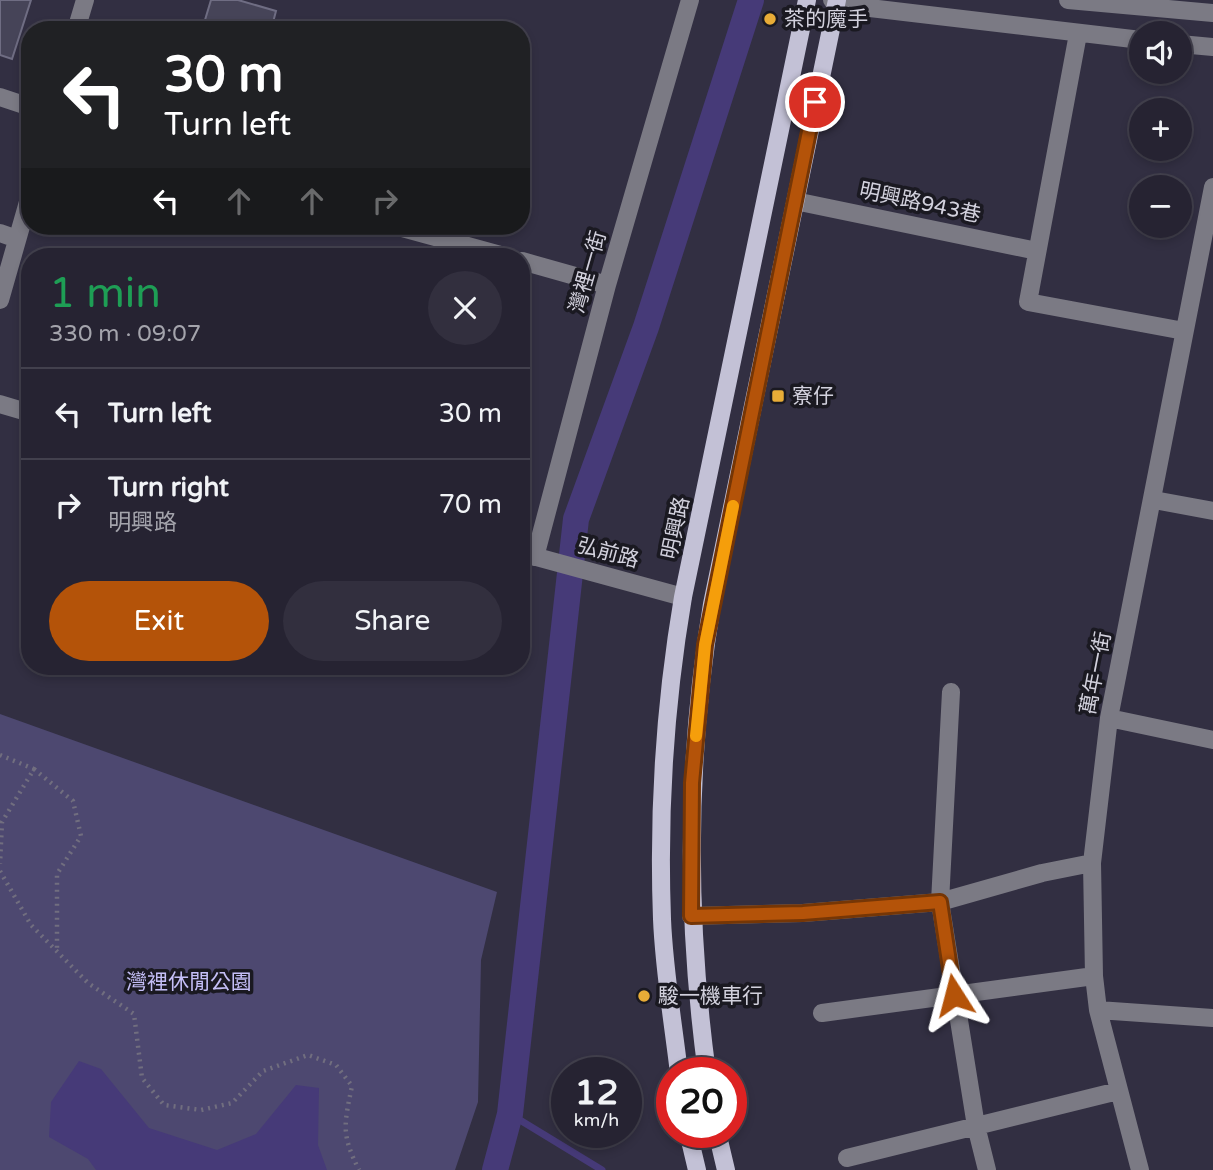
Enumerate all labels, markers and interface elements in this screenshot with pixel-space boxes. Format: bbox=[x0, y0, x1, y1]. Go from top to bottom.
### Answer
place label: 茶的魔手 bbox=[784, 7, 868, 32]
marker: 茶的魔手 bbox=[762, 11, 778, 27]
map controls bbox=[1129, 21, 1192, 238]
button: sound bbox=[1129, 21, 1192, 84]
text: 30 m bbox=[164, 46, 283, 105]
icon: left bbox=[49, 49, 140, 140]
pin bbox=[785, 72, 845, 132]
icon: arrive bbox=[796, 83, 834, 121]
button: + bbox=[1129, 98, 1192, 161]
text: Turn left bbox=[164, 106, 291, 144]
button: − bbox=[1129, 175, 1192, 238]
street label: 明興路943巷 bbox=[857, 178, 983, 228]
icon: left bbox=[147, 182, 185, 220]
icon: ahead bbox=[220, 182, 258, 220]
icon: ahead bbox=[293, 182, 331, 220]
icon: right bbox=[366, 182, 404, 220]
street label: 灣裡一街 bbox=[564, 228, 612, 316]
text: 1 min bbox=[49, 268, 161, 319]
button: close bbox=[428, 271, 502, 345]
text: 330 m · 09:07 bbox=[49, 320, 201, 348]
place label: 寮仔 bbox=[792, 384, 834, 409]
marker: 寮仔 bbox=[770, 388, 786, 404]
icon: left bbox=[49, 395, 87, 433]
text: Turn left bbox=[108, 398, 211, 429]
text: 30 m bbox=[439, 398, 502, 429]
text: Turn right bbox=[108, 472, 229, 503]
icon: right bbox=[49, 486, 87, 524]
text: 70 m bbox=[439, 489, 502, 520]
street label: 明興路 bbox=[657, 495, 695, 561]
text: 明興路 bbox=[108, 509, 177, 537]
street label: 弘前路 bbox=[574, 533, 642, 573]
button: Exit bbox=[49, 581, 269, 661]
button: Share bbox=[283, 581, 502, 661]
street label: 萬年一街 bbox=[1076, 629, 1116, 717]
position arrow bbox=[917, 958, 991, 1032]
park label: 灣裡休閒公園 bbox=[126, 970, 252, 995]
place label: 駿一機車行 bbox=[658, 984, 763, 1009]
marker: 駿一機車行 bbox=[636, 988, 652, 1004]
speed limit sign: 20 bbox=[656, 1057, 747, 1148]
text: 12 bbox=[575, 1072, 618, 1114]
text: km/h bbox=[574, 1109, 619, 1131]

